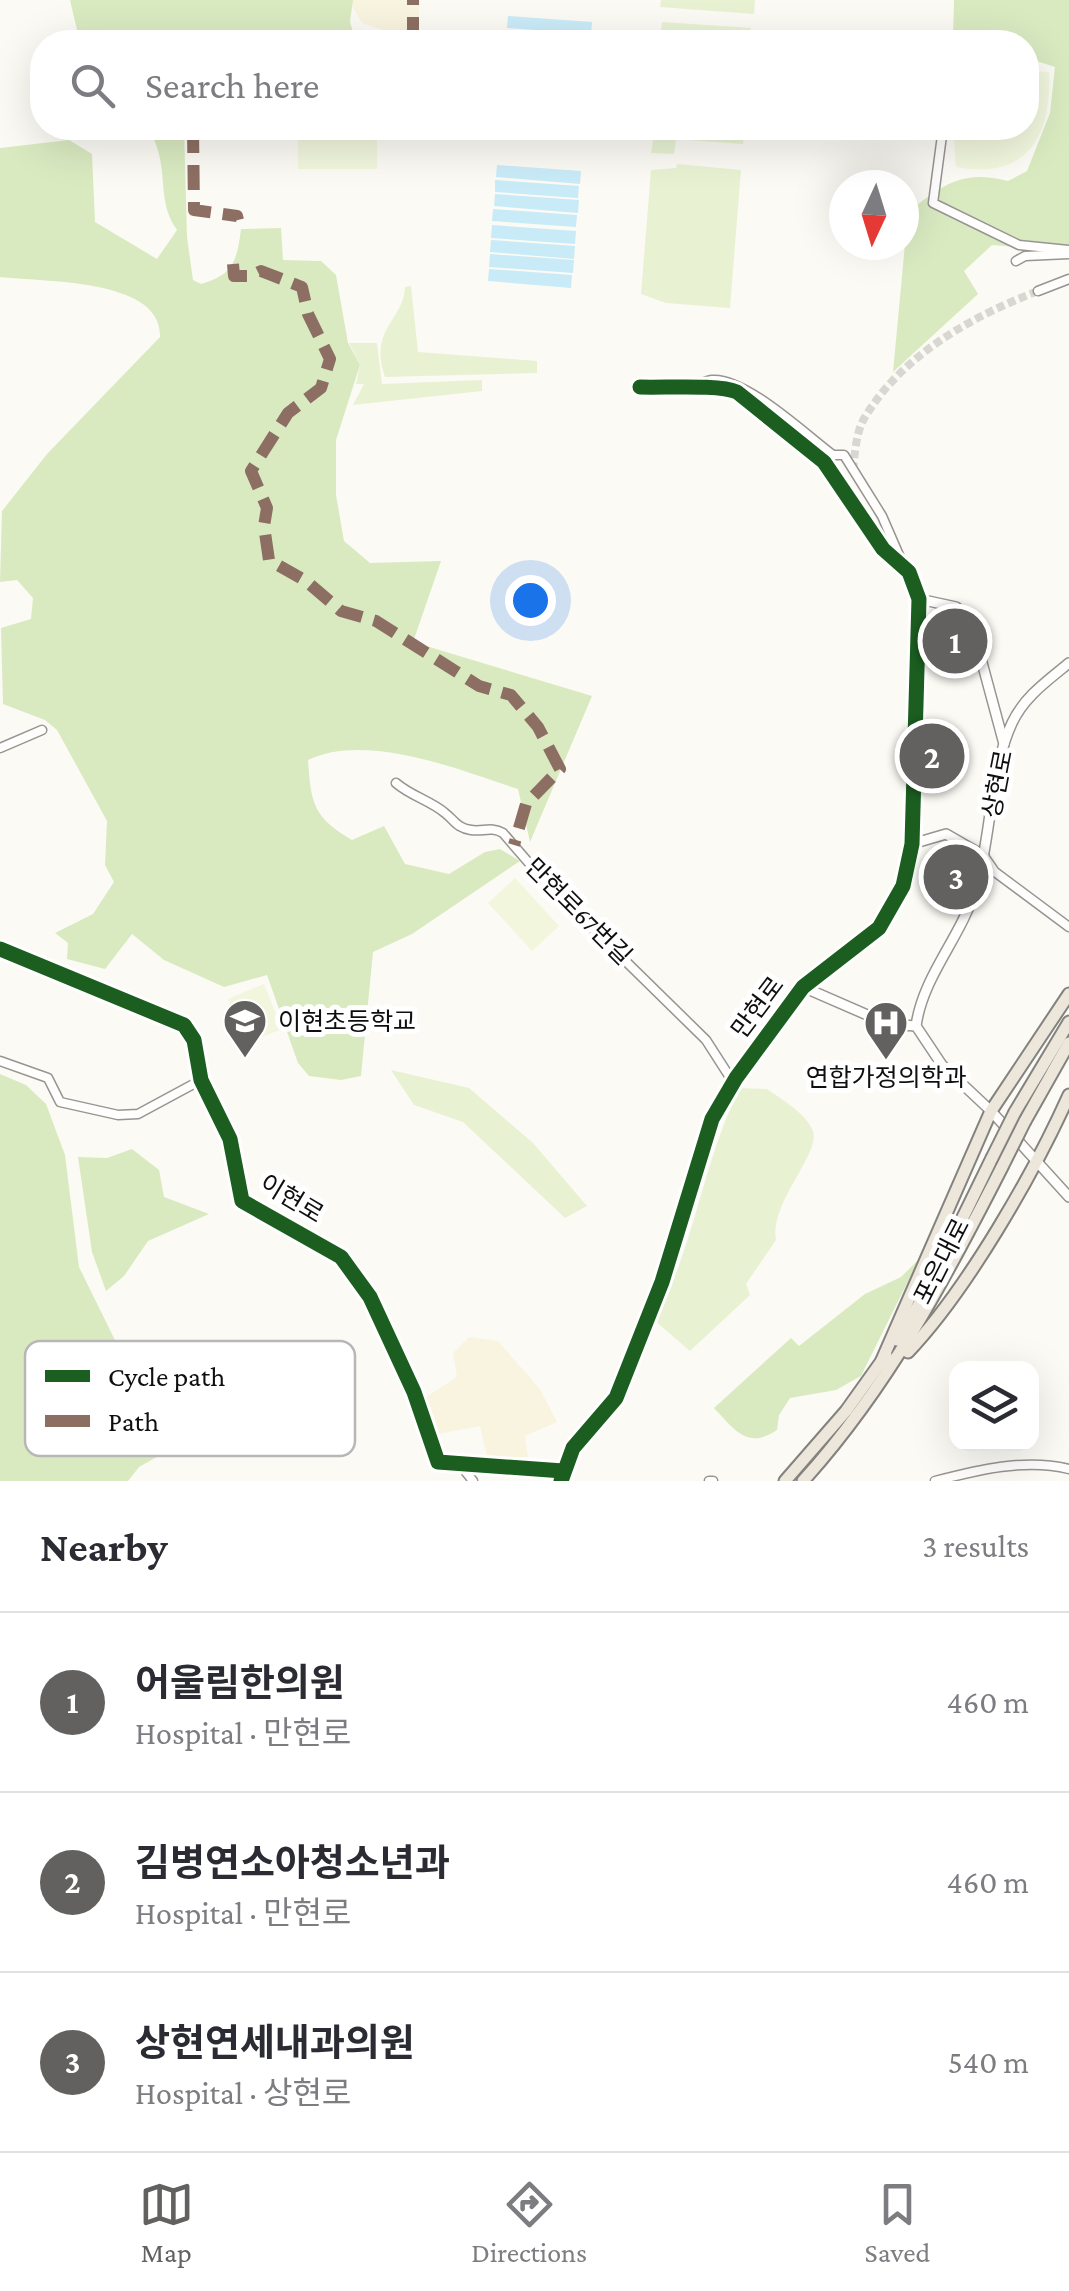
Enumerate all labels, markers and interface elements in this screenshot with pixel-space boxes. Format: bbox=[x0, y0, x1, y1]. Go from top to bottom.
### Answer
search box bbox=[30, 30, 1039, 140]
icon: search bbox=[65, 58, 120, 113]
text: Search here bbox=[145, 64, 319, 106]
north arrow bbox=[829, 170, 919, 260]
your location bbox=[505, 575, 556, 626]
pin: 1 bbox=[922, 604, 988, 678]
pin: 2 bbox=[900, 718, 964, 794]
street label: 상현로 bbox=[978, 748, 1017, 821]
pin: 3 bbox=[924, 840, 988, 914]
street label: 만현로67번길 bbox=[520, 853, 637, 970]
street label: 만현로 bbox=[726, 972, 789, 1043]
school or university icon: 이현초등학교 bbox=[222, 998, 268, 1059]
hospital icon: 연합가정의학과 bbox=[863, 1000, 909, 1061]
place label: 이현초등학교 bbox=[278, 1008, 416, 1035]
place label: 연합가정의학과 bbox=[805, 1064, 967, 1091]
street label: 이현로 bbox=[255, 1169, 328, 1228]
street label: 포은대로 bbox=[909, 1214, 974, 1308]
legend bbox=[25, 1341, 355, 1456]
text: Cycle path bbox=[108, 1361, 225, 1392]
map controls bbox=[949, 1361, 1039, 1451]
button: layers bbox=[949, 1361, 1039, 1451]
text: Path bbox=[108, 1406, 159, 1437]
text: Nearby bbox=[40, 1523, 168, 1570]
text: 3 results bbox=[922, 1528, 1029, 1564]
text: 어울림한의원 bbox=[135, 1662, 345, 1704]
text: 1 bbox=[67, 1684, 78, 1720]
text: 460 m bbox=[947, 1684, 1029, 1720]
text: Hospital · 만현로 bbox=[135, 1715, 351, 1751]
text: 김병연소아청소년과 bbox=[135, 1842, 450, 1884]
text: 2 bbox=[64, 1864, 81, 1900]
text: 460 m bbox=[947, 1864, 1029, 1900]
text: Hospital · 만현로 bbox=[135, 1895, 351, 1931]
text: 상현연세내과의원 bbox=[135, 2022, 415, 2064]
text: 3 bbox=[65, 2044, 80, 2080]
text: 540 m bbox=[948, 2044, 1029, 2080]
text: Hospital · 상현로 bbox=[135, 2075, 351, 2111]
tab: Map bbox=[139, 2177, 194, 2268]
tab: Directions bbox=[471, 2177, 587, 2268]
tab: Saved bbox=[865, 2177, 930, 2268]

